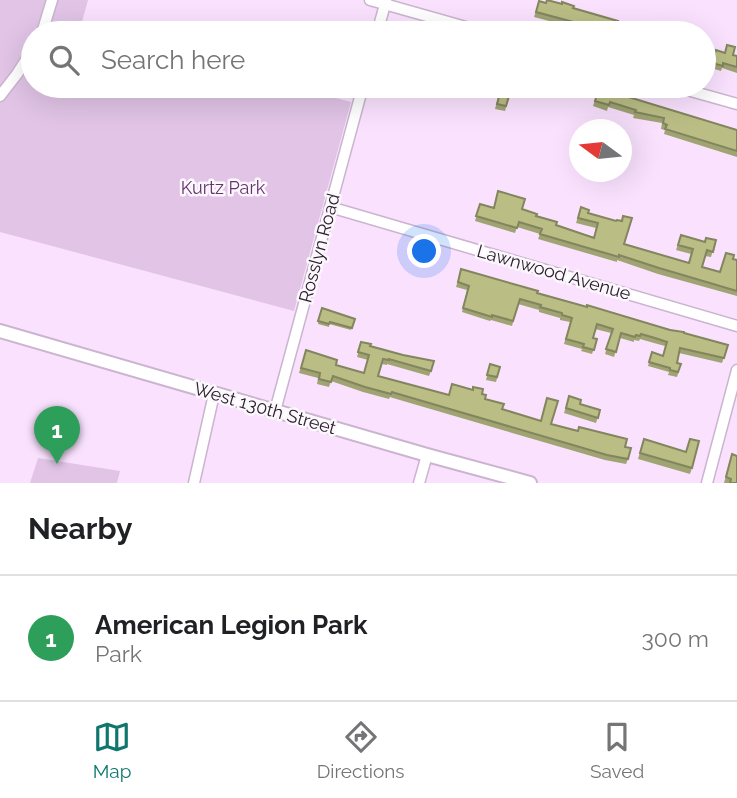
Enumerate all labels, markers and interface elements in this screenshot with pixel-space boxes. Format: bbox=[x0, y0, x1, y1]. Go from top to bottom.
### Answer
search box bbox=[21, 21, 716, 98]
icon: search bbox=[45, 41, 83, 79]
text: Search here bbox=[101, 45, 245, 75]
north arrow bbox=[569, 119, 632, 182]
park label: Kurtz Park bbox=[181, 177, 266, 198]
street label: Rosslyn Road bbox=[294, 191, 344, 305]
your location bbox=[407, 234, 441, 268]
street label: Lawnwood Avenue bbox=[475, 240, 634, 304]
street label: West 130th Street bbox=[192, 378, 338, 438]
pin: 1 bbox=[34, 406, 80, 464]
text: Nearby bbox=[28, 511, 132, 546]
text: American Legion Park bbox=[95, 610, 367, 640]
text: 1 bbox=[45, 625, 57, 652]
text: 300 m bbox=[642, 625, 709, 652]
text: Park bbox=[95, 640, 142, 667]
tab: Map bbox=[93, 718, 131, 782]
tab: Directions bbox=[317, 718, 405, 782]
tab: Saved bbox=[590, 718, 644, 782]

